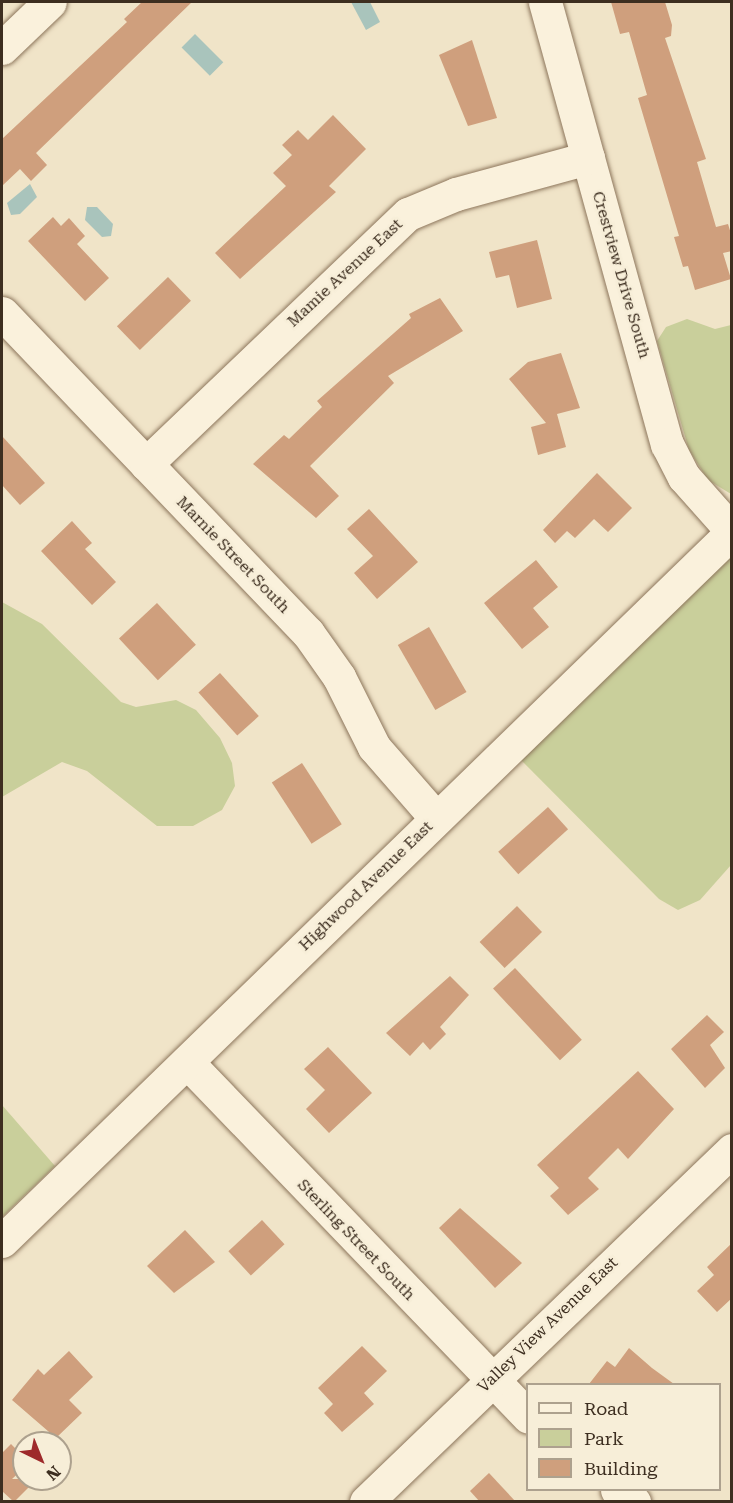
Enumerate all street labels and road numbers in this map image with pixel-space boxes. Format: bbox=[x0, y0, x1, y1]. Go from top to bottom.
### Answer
street label: Crestview Drive South bbox=[588, 189, 654, 361]
street label: Mamie Avenue East bbox=[284, 215, 406, 331]
street label: Marnie Street South bbox=[172, 493, 294, 617]
street label: Highwood Avenue East bbox=[295, 817, 437, 955]
street label: Sterling Street South bbox=[293, 1175, 419, 1305]
street label: Valley View Avenue East bbox=[474, 1253, 622, 1397]

